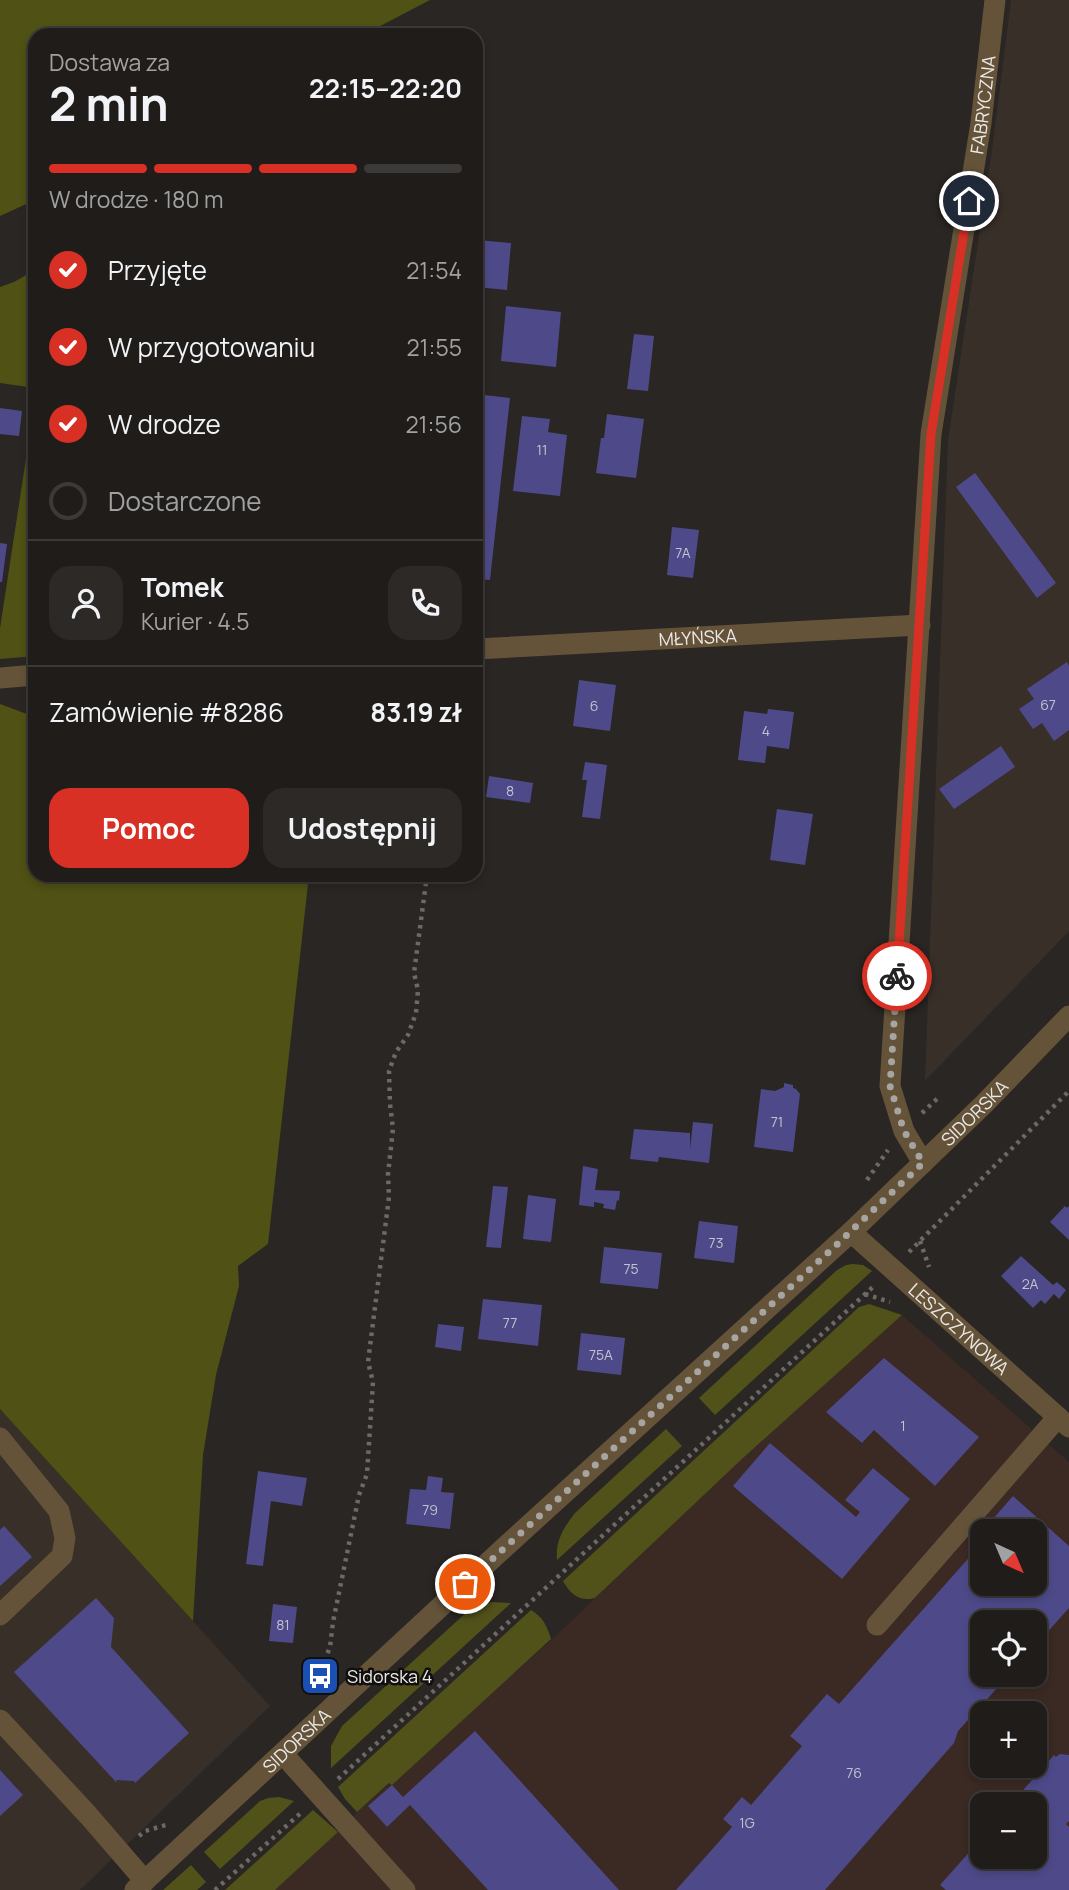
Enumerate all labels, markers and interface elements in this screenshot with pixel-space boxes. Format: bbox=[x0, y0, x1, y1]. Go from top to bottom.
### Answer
text: Dostawa za bbox=[49, 46, 170, 78]
street label: FABRYCZNA bbox=[964, 53, 1001, 156]
text: 22:15–22:20 bbox=[309, 70, 462, 106]
text: 2 min bbox=[49, 72, 169, 135]
pin bbox=[939, 171, 999, 231]
icon: home bbox=[950, 182, 988, 220]
text: W drodze · 180 m bbox=[49, 183, 224, 215]
icon: check bbox=[49, 251, 87, 289]
text: Przyjęte bbox=[108, 252, 207, 288]
text: 21:54 bbox=[406, 254, 462, 286]
icon: check bbox=[49, 328, 87, 366]
text: W przygotowaniu bbox=[108, 329, 315, 365]
text: 21:55 bbox=[406, 331, 462, 363]
icon: check bbox=[49, 405, 87, 443]
text: W drodze bbox=[108, 406, 221, 442]
text: 21:56 bbox=[405, 408, 462, 440]
house number: 11 bbox=[537, 440, 547, 459]
text: Dostarczone bbox=[108, 483, 261, 519]
house number: 7A bbox=[675, 543, 691, 562]
button: person bbox=[49, 566, 123, 640]
button: phone bbox=[388, 566, 462, 640]
text: Tomek bbox=[141, 569, 224, 605]
text: Kurier · 4.5 bbox=[141, 605, 250, 637]
street label: MŁYŃSKA bbox=[658, 623, 738, 651]
text: Zamówienie #8286 bbox=[49, 694, 284, 730]
text: 83.19 zł bbox=[370, 694, 462, 730]
house number: 67 bbox=[1040, 695, 1056, 714]
house number: 6 bbox=[590, 696, 598, 715]
house number: 4 bbox=[762, 721, 770, 740]
house number: 8 bbox=[506, 781, 514, 800]
button: Pomoc bbox=[49, 788, 249, 868]
button: Udostępnij bbox=[263, 788, 462, 868]
courier bbox=[862, 941, 932, 1011]
icon: bike bbox=[878, 957, 916, 995]
street label: SIDORSKA bbox=[936, 1074, 1014, 1151]
house number: 71 bbox=[771, 1112, 783, 1131]
house number: 73 bbox=[709, 1233, 723, 1252]
house number: 75 bbox=[623, 1259, 639, 1278]
house number: 2A bbox=[1022, 1274, 1038, 1293]
street label: LESZCZYNOWA bbox=[904, 1277, 1015, 1380]
house number: 77 bbox=[503, 1313, 517, 1332]
house number: 75A bbox=[589, 1345, 613, 1364]
house number: 1 bbox=[900, 1416, 906, 1435]
house number: 79 bbox=[422, 1500, 438, 1519]
north arrow bbox=[970, 1519, 1046, 1596]
map controls bbox=[970, 1519, 1047, 1869]
pin bbox=[435, 1554, 495, 1614]
icon: bag bbox=[446, 1565, 484, 1603]
button: locate bbox=[970, 1610, 1047, 1687]
house number: 81 bbox=[276, 1615, 290, 1634]
bus stop icon: Sidorska 4 bbox=[299, 1655, 341, 1697]
place label: Sidorska 4 bbox=[347, 1664, 432, 1688]
button: + bbox=[970, 1701, 1047, 1778]
street label: SIDORSKA bbox=[257, 1702, 336, 1778]
house number: 76 bbox=[846, 1763, 862, 1782]
button: − bbox=[970, 1792, 1047, 1869]
house number: 1G bbox=[739, 1813, 755, 1832]

